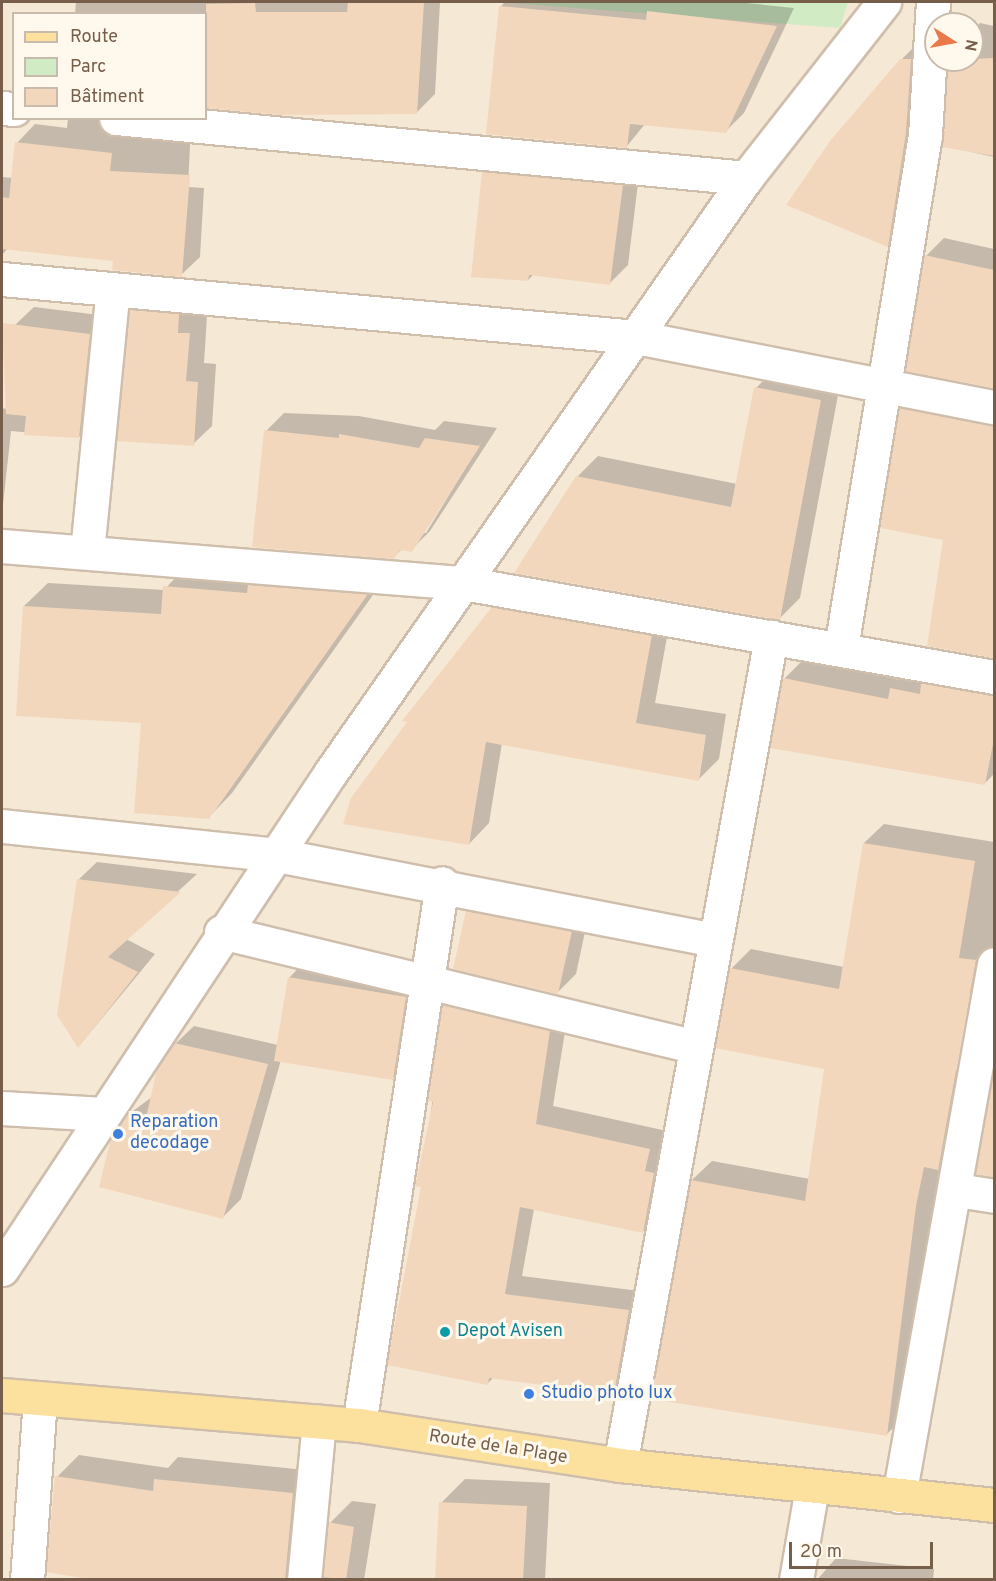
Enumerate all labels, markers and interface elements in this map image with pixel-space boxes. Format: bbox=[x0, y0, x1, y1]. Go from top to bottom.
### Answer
legend bbox=[12, 12, 207, 120]
north arrow bbox=[924, 12, 984, 72]
text: Route bbox=[70, 26, 118, 49]
text: N bbox=[959, 38, 981, 53]
text: Parc bbox=[70, 56, 106, 79]
text: Bâtiment bbox=[70, 86, 144, 109]
place label: Reparation decodage bbox=[130, 1113, 218, 1156]
marker: Reparation decodage bbox=[111, 1127, 125, 1141]
place label: Depot Avisen bbox=[457, 1321, 564, 1343]
marker: Depot Avisen bbox=[438, 1325, 452, 1339]
place label: Studio photo lux bbox=[541, 1383, 673, 1405]
marker: Studio photo lux bbox=[522, 1387, 536, 1401]
street label: Route de la Plage bbox=[427, 1426, 569, 1470]
scale bar bbox=[792, 1530, 936, 1568]
text: 20 m bbox=[800, 1541, 842, 1564]

